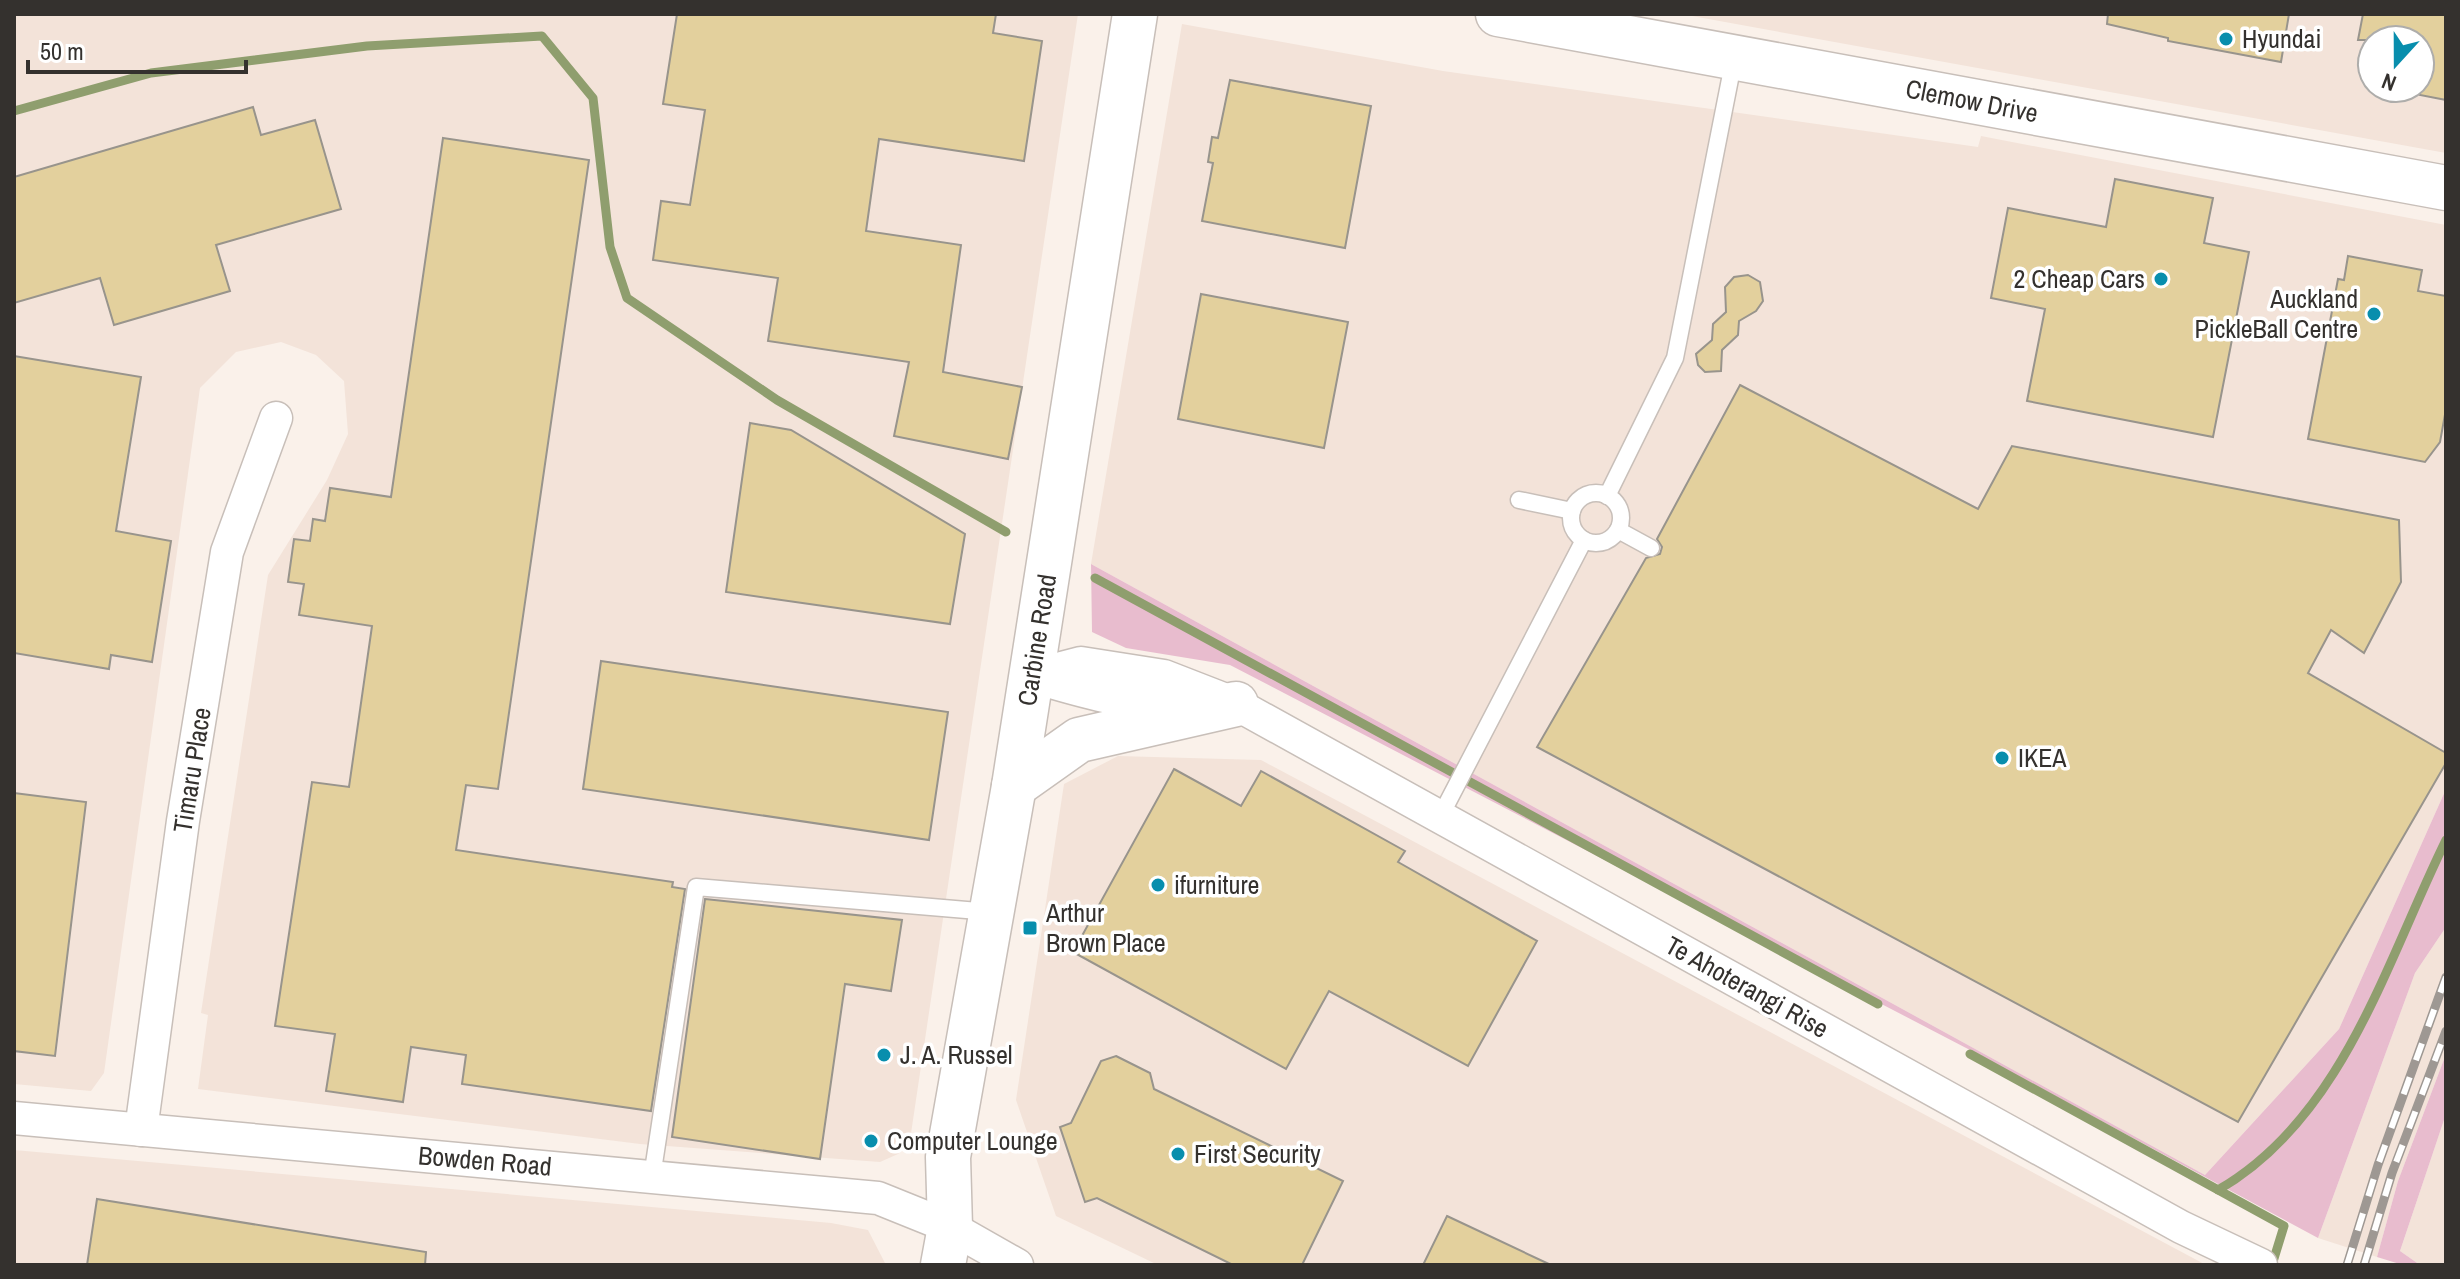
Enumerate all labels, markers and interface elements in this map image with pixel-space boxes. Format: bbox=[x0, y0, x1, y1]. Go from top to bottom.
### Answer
place label: Hyundai bbox=[2242, 21, 2321, 56]
scale bar bbox=[28, 24, 246, 74]
north arrow bbox=[2356, 24, 2436, 104]
marker: Hyundai bbox=[2217, 30, 2235, 48]
text: 50 m bbox=[40, 35, 84, 67]
text: N bbox=[2377, 66, 2400, 99]
street label: Clemow Drive bbox=[1903, 71, 2041, 130]
place label: 2 Cheap Cars bbox=[2013, 261, 2145, 296]
marker: 2 Cheap Cars bbox=[2152, 270, 2170, 288]
place label: Auckland PickleBall Centre bbox=[2194, 281, 2358, 346]
marker: Auckland PickleBall Centre bbox=[2365, 305, 2383, 323]
street label: Carbine Road bbox=[1009, 572, 1064, 708]
street label: Timaru Place bbox=[164, 705, 219, 835]
place label: IKEA bbox=[2018, 740, 2067, 775]
marker: IKEA bbox=[1993, 749, 2011, 767]
place label: ifurniture bbox=[1174, 867, 1259, 902]
marker: ifurniture bbox=[1149, 876, 1167, 894]
place label: Arthur Brown Place bbox=[1045, 895, 1166, 960]
marker: Arthur Brown Place bbox=[1021, 919, 1039, 937]
street label: Te Ahoterangi Rise bbox=[1659, 927, 1835, 1046]
place label: J. A. Russel bbox=[900, 1037, 1013, 1072]
marker: J. A. Russel bbox=[875, 1046, 893, 1064]
place label: Computer Lounge bbox=[887, 1123, 1058, 1158]
marker: Computer Lounge bbox=[862, 1132, 880, 1150]
place label: First Security bbox=[1194, 1136, 1321, 1171]
street label: Bowden Road bbox=[417, 1137, 553, 1184]
marker: First Security bbox=[1169, 1145, 1187, 1163]

